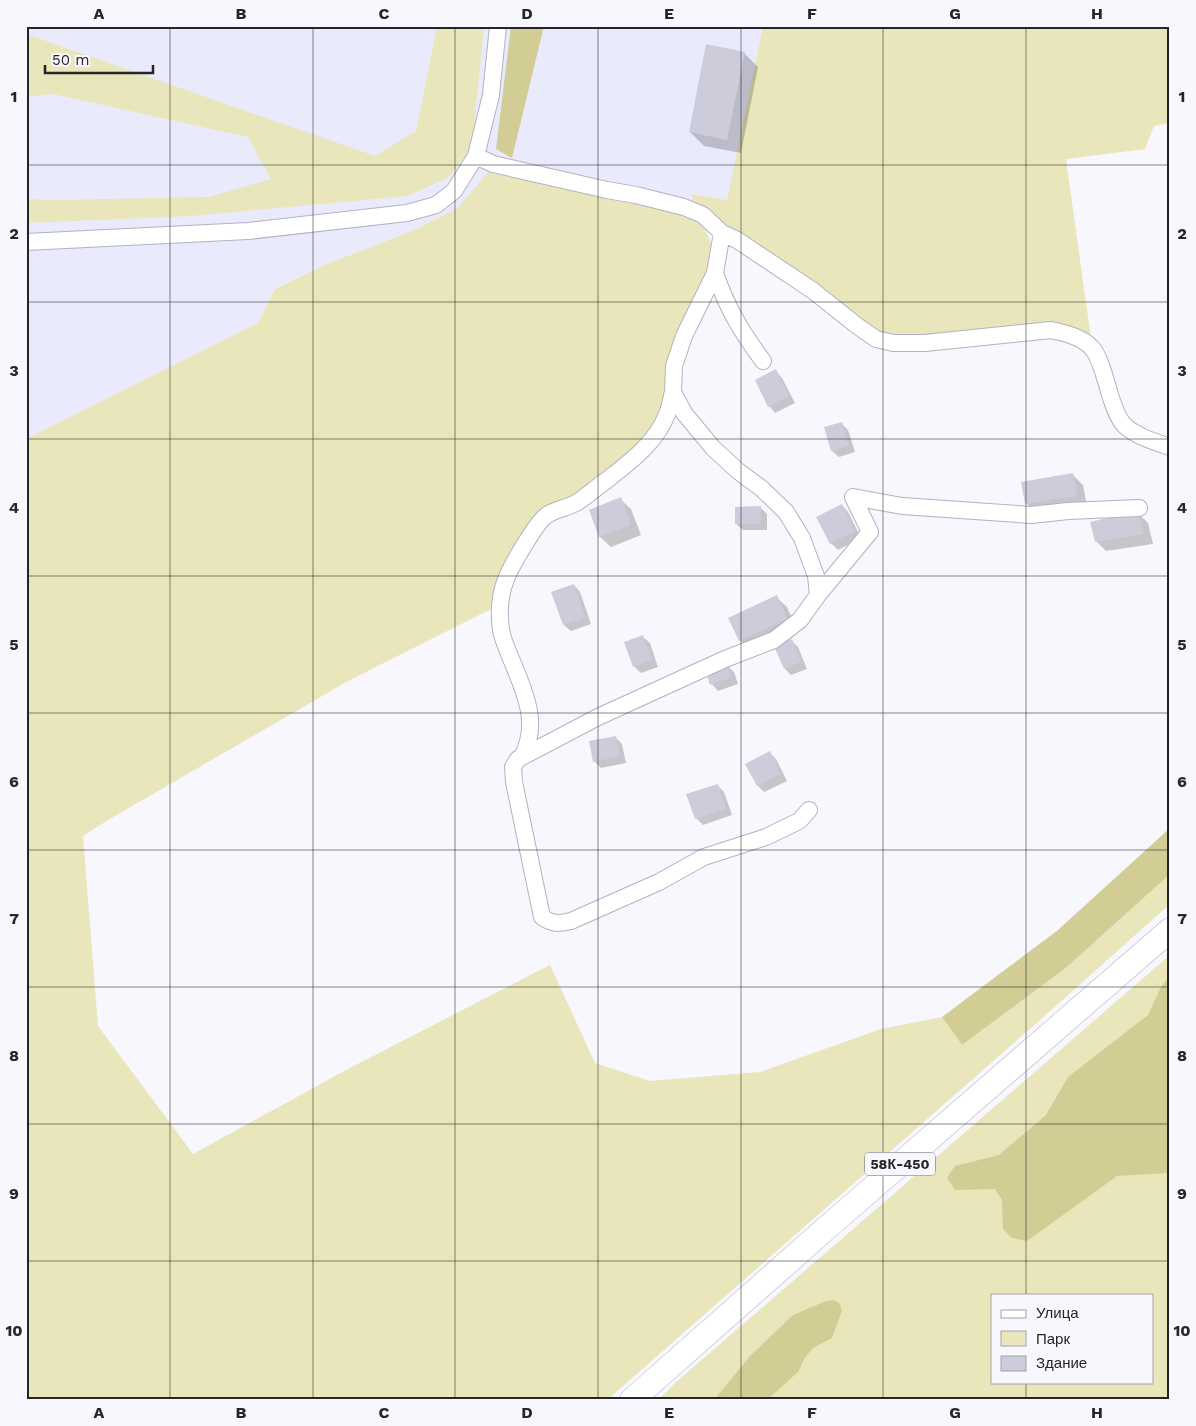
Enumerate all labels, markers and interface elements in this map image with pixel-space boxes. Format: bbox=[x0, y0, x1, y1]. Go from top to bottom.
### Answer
text: A bbox=[94, 4, 105, 23]
text: B bbox=[236, 4, 247, 23]
text: C bbox=[379, 4, 390, 23]
text: D bbox=[521, 4, 533, 23]
text: E bbox=[664, 4, 674, 23]
text: F bbox=[807, 4, 817, 23]
text: G bbox=[949, 4, 961, 23]
text: H bbox=[1091, 4, 1103, 23]
scale bar bbox=[45, 42, 152, 74]
text: 50 m bbox=[52, 51, 89, 69]
text: 1 bbox=[11, 87, 17, 106]
text: 1 bbox=[1179, 87, 1185, 106]
text: 2 bbox=[9, 224, 19, 243]
text: 2 bbox=[1177, 224, 1187, 243]
text: 3 bbox=[9, 361, 19, 380]
text: 3 bbox=[1177, 361, 1187, 380]
text: 4 bbox=[9, 498, 19, 517]
text: 4 bbox=[1177, 498, 1187, 517]
text: 5 bbox=[9, 635, 19, 654]
text: 5 bbox=[1177, 635, 1187, 654]
text: 6 bbox=[9, 772, 19, 791]
text: 6 bbox=[1177, 772, 1187, 791]
text: 7 bbox=[9, 909, 19, 928]
text: 7 bbox=[1177, 909, 1187, 928]
text: 8 bbox=[9, 1046, 19, 1065]
text: 8 bbox=[1177, 1046, 1187, 1065]
road number: 58К-450 bbox=[865, 1152, 935, 1176]
text: 9 bbox=[9, 1184, 19, 1203]
text: 9 bbox=[1177, 1184, 1187, 1203]
legend bbox=[991, 1294, 1154, 1384]
text: Улица bbox=[1036, 1304, 1079, 1322]
text: 10 bbox=[5, 1321, 23, 1340]
text: 10 bbox=[1173, 1321, 1191, 1340]
text: Парк bbox=[1036, 1330, 1070, 1348]
text: Здание bbox=[1036, 1354, 1087, 1372]
text: A bbox=[94, 1403, 105, 1422]
text: B bbox=[236, 1403, 247, 1422]
text: C bbox=[379, 1403, 390, 1422]
text: D bbox=[521, 1403, 533, 1422]
text: E bbox=[664, 1403, 674, 1422]
text: F bbox=[807, 1403, 817, 1422]
text: G bbox=[949, 1403, 961, 1422]
text: H bbox=[1091, 1403, 1103, 1422]

